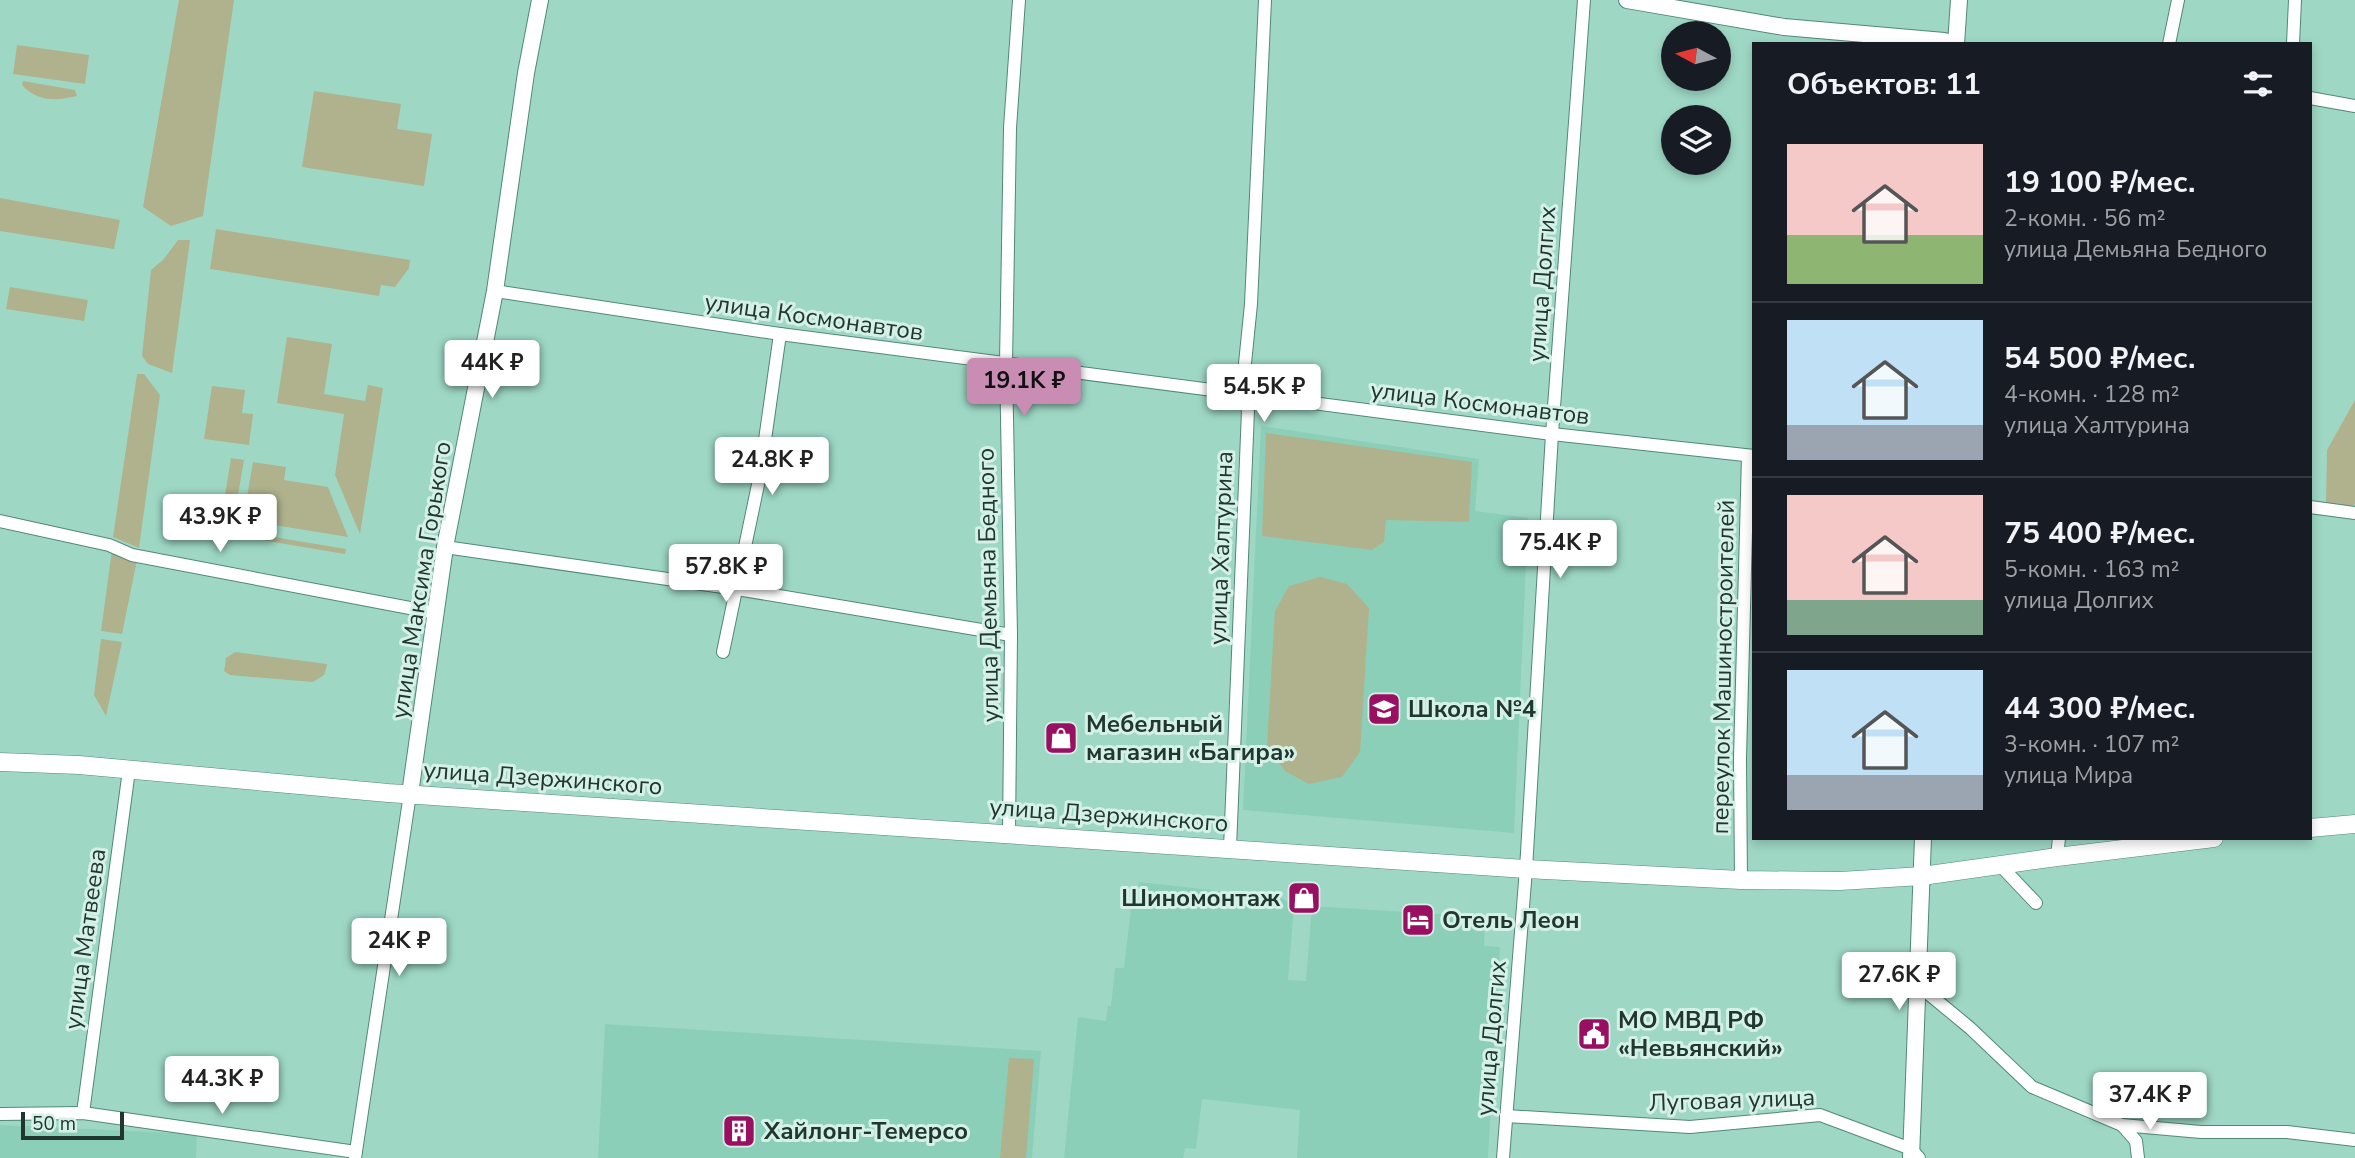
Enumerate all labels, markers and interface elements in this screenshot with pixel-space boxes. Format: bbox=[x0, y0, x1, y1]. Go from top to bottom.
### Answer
north arrow bbox=[1661, 21, 1731, 91]
map controls bbox=[1661, 21, 1731, 175]
text: Объектов: 11 bbox=[1787, 64, 1981, 105]
icon: filters bbox=[2239, 65, 2277, 103]
button: layers bbox=[1661, 105, 1731, 175]
text: 19 100 ₽/мес. bbox=[2004, 162, 2195, 203]
icon: home bbox=[1843, 172, 1927, 256]
text: 2-комн. · 56 m² bbox=[2004, 203, 2166, 234]
street label: улица Долгих bbox=[1521, 205, 1563, 363]
text: улица Демьяна Бедного bbox=[2004, 234, 2267, 265]
street label: улица Космонавтов bbox=[703, 286, 925, 348]
text: 54 500 ₽/мес. bbox=[2004, 338, 2195, 379]
pin: 44K ₽ bbox=[443, 340, 541, 400]
text: 44K ₽ bbox=[461, 347, 523, 378]
icon: home bbox=[1843, 348, 1927, 432]
pin: 19.1K ₽ bbox=[959, 358, 1089, 418]
pin: 54.5K ₽ bbox=[1199, 364, 1329, 424]
text: 19.1K ₽ bbox=[983, 365, 1065, 396]
text: 54.5K ₽ bbox=[1223, 371, 1305, 402]
street label: улица Космонавтов bbox=[1369, 374, 1591, 432]
text: 4-комн. · 128 m² bbox=[2004, 379, 2179, 410]
text: улица Халтурина bbox=[2004, 410, 2190, 441]
pin: 24.8K ₽ bbox=[707, 438, 837, 497]
street label: улица Максима Горького bbox=[383, 439, 459, 721]
text: 24.8K ₽ bbox=[731, 444, 813, 475]
street label: улица Демьяна Бедного bbox=[970, 447, 1006, 723]
street label: улица Халтурина bbox=[1202, 451, 1240, 645]
pin: 43.9K ₽ bbox=[155, 494, 285, 554]
street label: переулок Машиностроителей bbox=[1704, 499, 1742, 835]
text: 43.9K ₽ bbox=[179, 501, 261, 532]
text: 75 400 ₽/мес. bbox=[2004, 513, 2195, 554]
pin: 75.4K ₽ bbox=[1495, 520, 1625, 580]
icon: home bbox=[1843, 523, 1927, 607]
text: 75.4K ₽ bbox=[1519, 527, 1601, 558]
pin: 57.8K ₽ bbox=[661, 544, 791, 604]
text: 57.8K ₽ bbox=[685, 551, 767, 582]
text: 5-комн. · 163 m² bbox=[2004, 554, 2179, 585]
text: улица Долгих bbox=[2004, 585, 2154, 616]
text: 44 300 ₽/мес. bbox=[2004, 688, 2195, 729]
school or university icon: Школа №4 bbox=[1365, 690, 1403, 728]
place label: Школа №4 bbox=[1408, 693, 1536, 725]
icon: home bbox=[1843, 698, 1927, 782]
place label: Мебельный магазин «Багира» bbox=[1086, 708, 1295, 768]
shop icon: Мебельный магазин «Багира» bbox=[1042, 719, 1080, 757]
text: 3-комн. · 107 m² bbox=[2004, 729, 2179, 760]
street label: улица Дзержинского bbox=[422, 754, 664, 802]
text: улица Мира bbox=[2004, 760, 2133, 791]
street label: улица Дзержинского bbox=[988, 791, 1230, 839]
street label: улица Матвеева bbox=[56, 846, 114, 1032]
shop icon: Шиномонтаж bbox=[1285, 879, 1323, 917]
place label: Шиномонтаж bbox=[1121, 882, 1280, 914]
hotel icon: Отель Леон bbox=[1399, 901, 1437, 939]
place label: Отель Леон bbox=[1442, 904, 1580, 936]
pin: 24K ₽ bbox=[350, 918, 448, 978]
text: 24K ₽ bbox=[368, 925, 430, 956]
pin: 27.6K ₽ bbox=[1834, 953, 1964, 1012]
street label: улица Долгих bbox=[1468, 959, 1514, 1117]
text: 27.6K ₽ bbox=[1858, 959, 1940, 990]
place label: МО МВД РФ «Невьянский» bbox=[1618, 1004, 1783, 1064]
public building icon: МО МВД РФ «Невьянский» bbox=[1575, 1015, 1613, 1053]
pin: 44.3K ₽ bbox=[157, 1056, 287, 1116]
text: 44.3K ₽ bbox=[181, 1063, 263, 1094]
pin: 37.4K ₽ bbox=[2085, 1072, 2215, 1132]
text: 37.4K ₽ bbox=[2109, 1079, 2191, 1110]
street label: Луговая улица bbox=[1648, 1081, 1816, 1119]
scale bar bbox=[21, 1109, 124, 1141]
text: 50 m bbox=[32, 1111, 76, 1137]
building icon: Хайлонг-Темерсо bbox=[720, 1112, 758, 1150]
place label: Хайлонг-Темерсо bbox=[763, 1115, 968, 1147]

